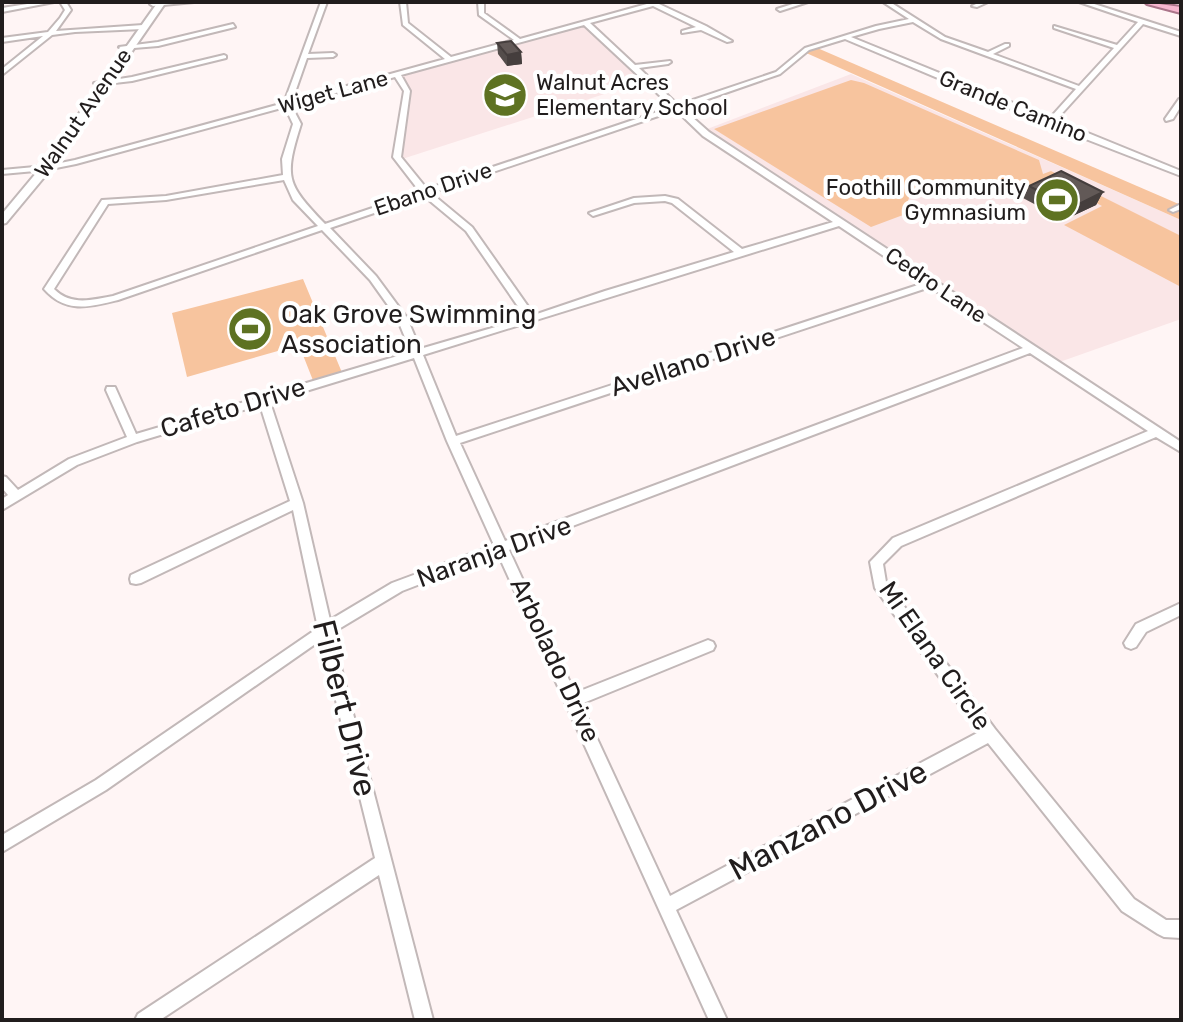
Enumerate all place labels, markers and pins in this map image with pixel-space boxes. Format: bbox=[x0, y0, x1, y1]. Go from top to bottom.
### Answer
place label: Walnut Acres Elementary School bbox=[536, 69, 728, 121]
school or university icon: Walnut Acres Elementary School bbox=[481, 71, 529, 119]
place label: Foothill Community Gymnasium bbox=[826, 174, 1026, 226]
sports icon: Foothill Community Gymnasium bbox=[1033, 176, 1081, 224]
place label: Oak Grove Swimming Association bbox=[281, 299, 536, 360]
sports icon: Oak Grove Swimming Association bbox=[226, 305, 274, 353]

